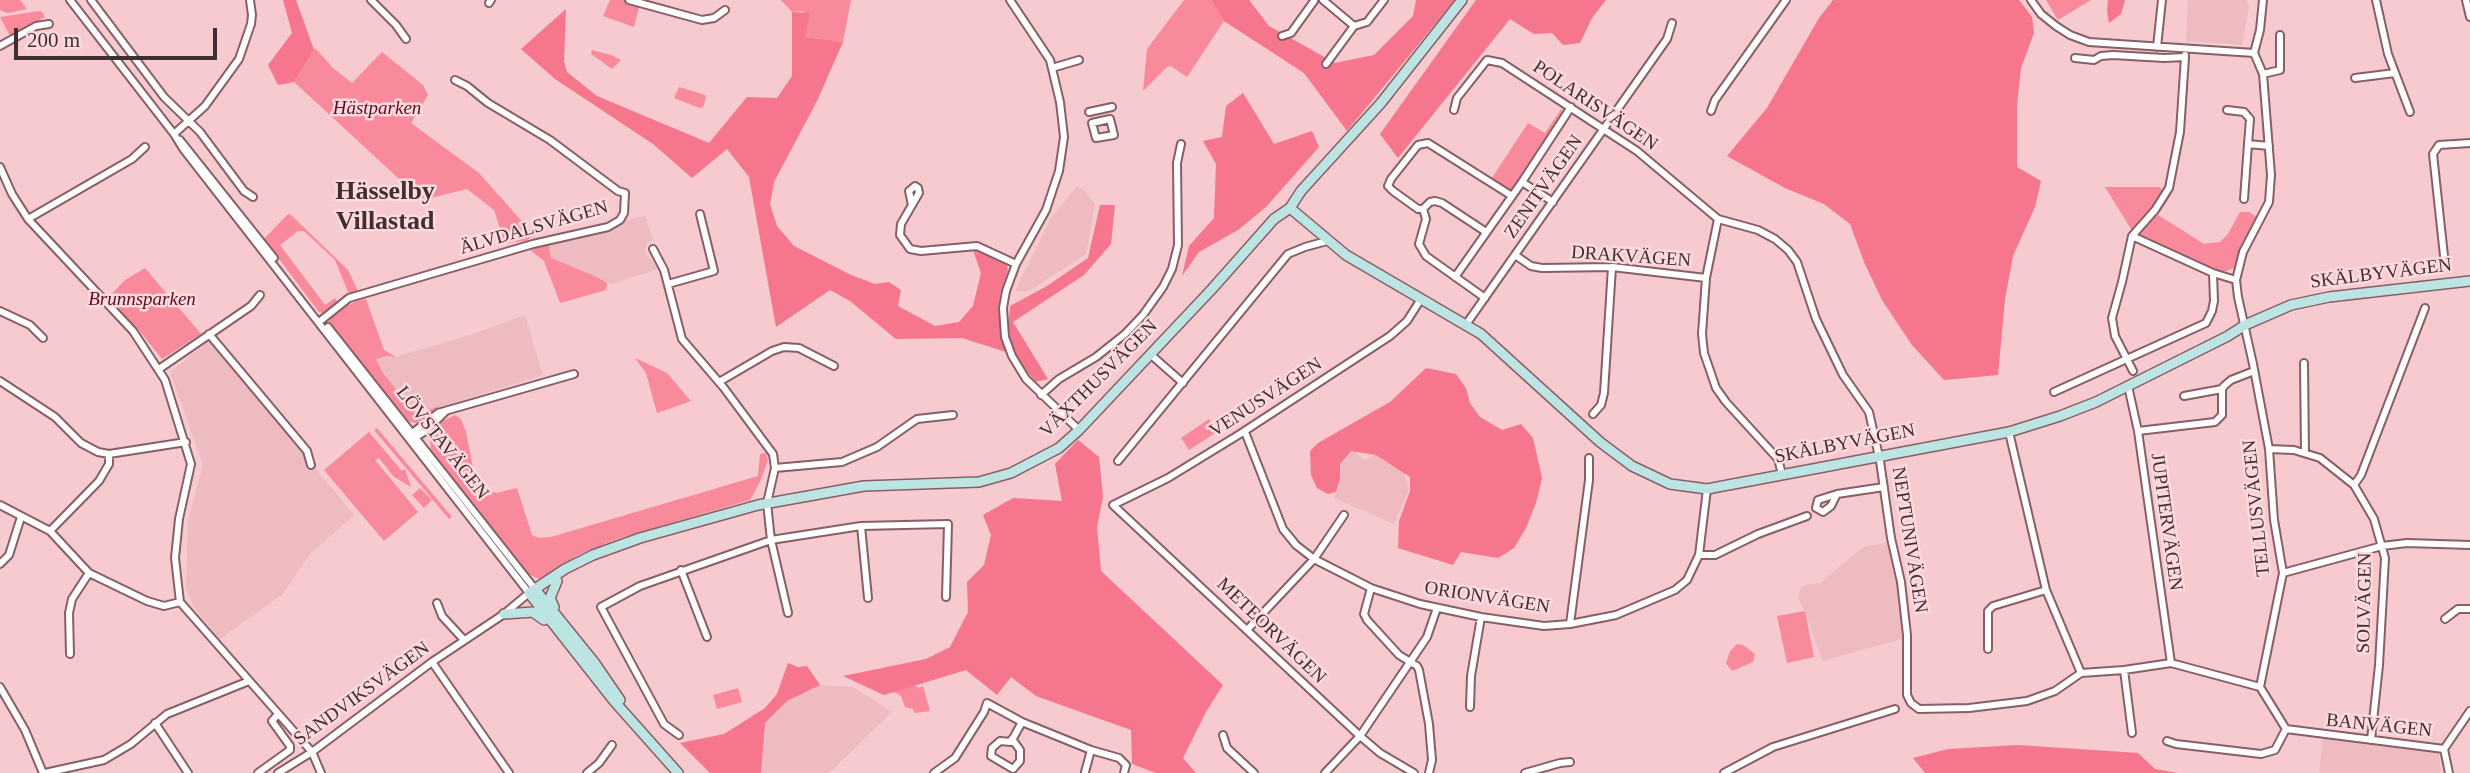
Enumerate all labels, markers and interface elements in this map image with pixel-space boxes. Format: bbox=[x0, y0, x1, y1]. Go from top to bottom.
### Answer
scale bar bbox=[18, 14, 220, 58]
text: 200 m bbox=[27, 28, 80, 52]
street label: POLARISVÄGEN bbox=[1528, 56, 1662, 156]
park label: Hästparken bbox=[333, 98, 421, 120]
street label: ZENITVÄGEN bbox=[1500, 131, 1588, 243]
district label: Hässelby Villastad bbox=[335, 176, 435, 238]
street label: ÄLVDALSVÄGEN bbox=[457, 196, 611, 260]
street label: DRAKVÄGEN bbox=[1570, 241, 1692, 273]
street label: SKÄLBYVÄGEN bbox=[2309, 254, 2453, 294]
park label: Brunnsparken bbox=[88, 289, 196, 311]
street label: VÄXTHUSVÄGEN bbox=[1035, 315, 1163, 443]
street label: VENUSVÄGEN bbox=[1205, 353, 1327, 443]
street label: LÖVSTAVÄGEN bbox=[391, 382, 493, 504]
street label: SKÄLBYVÄGEN bbox=[1773, 419, 1917, 469]
street label: TELLUSVÄGEN bbox=[2238, 439, 2276, 577]
street label: JUPITERVÄGEN bbox=[2145, 452, 2187, 592]
street label: NEPTUNIVÄGEN bbox=[1886, 465, 1932, 615]
street label: SOLVÄGEN bbox=[2353, 552, 2377, 654]
street label: METEORVÄGEN bbox=[1212, 573, 1330, 689]
street label: ORIONVÄGEN bbox=[1423, 577, 1551, 619]
street label: SANDVIKSVÄGEN bbox=[290, 637, 434, 751]
street label: BANVÄGEN bbox=[2325, 709, 2433, 743]

